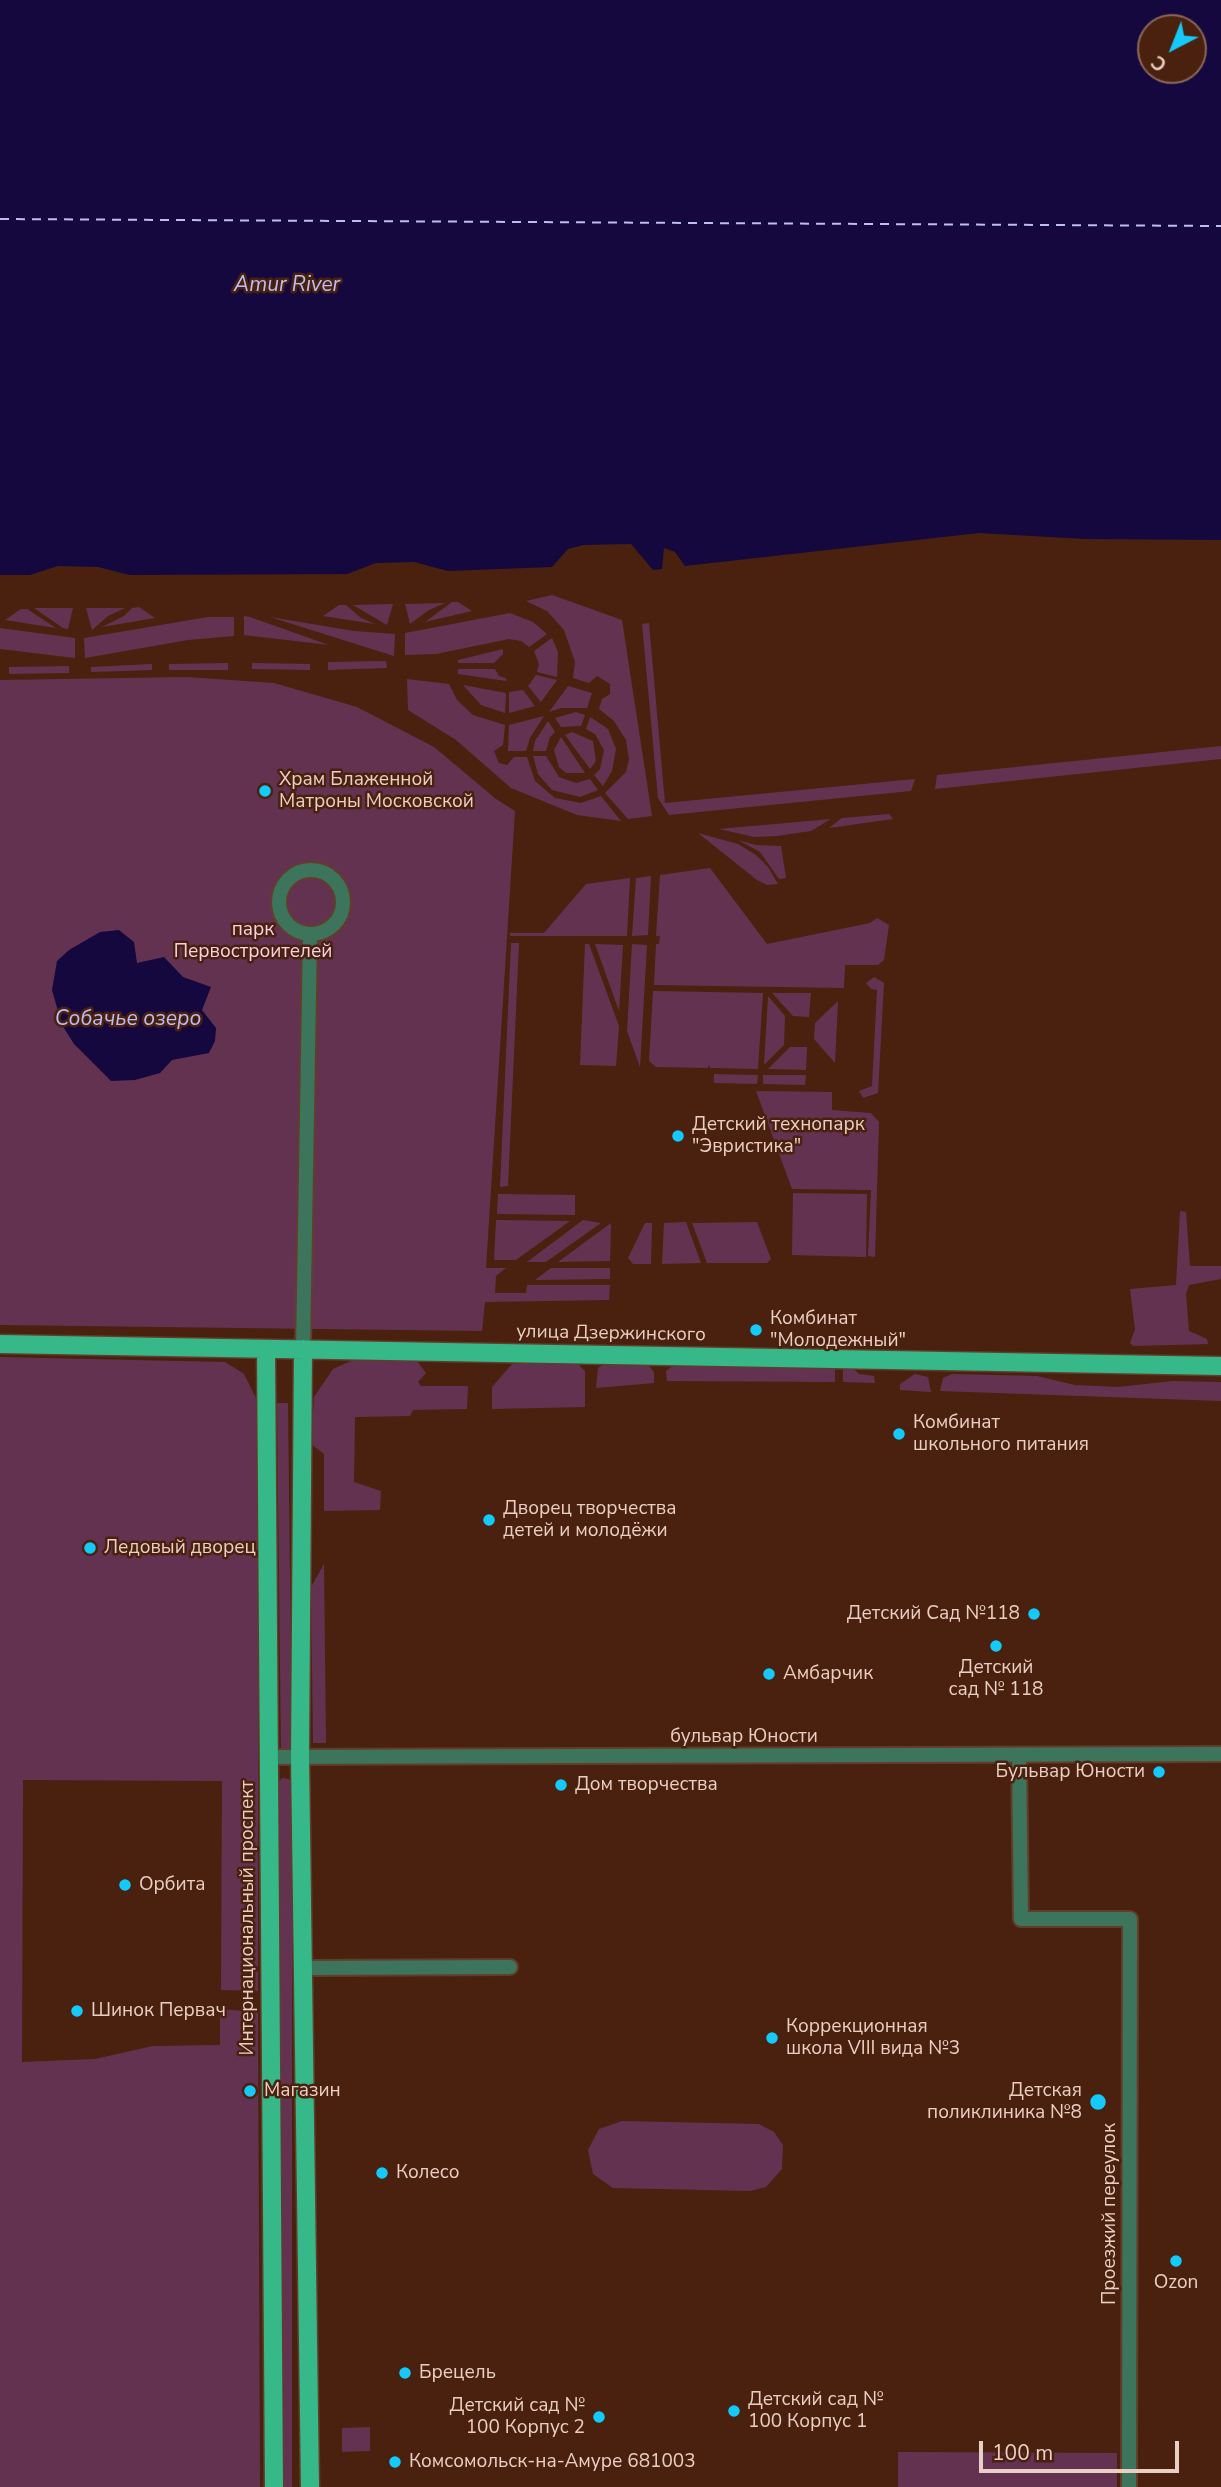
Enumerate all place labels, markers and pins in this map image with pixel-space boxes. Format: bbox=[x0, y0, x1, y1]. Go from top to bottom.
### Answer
place label: Храм Блаженной Матроны Московской bbox=[279, 769, 474, 813]
marker: Храм Блаженной Матроны Московской bbox=[257, 783, 273, 799]
place label: Детский технопарк "Эвристика" bbox=[692, 1114, 865, 1158]
marker: Детский технопарк "Эвристика" bbox=[670, 1128, 686, 1144]
place label: Комбинат "Молодежный" bbox=[770, 1308, 906, 1352]
marker: Комбинат "Молодежный" bbox=[748, 1322, 764, 1338]
place label: Комбинат школьного питания bbox=[913, 1412, 1089, 1456]
marker: Комбинат школьного питания bbox=[891, 1426, 907, 1442]
place label: Дворец творчества детей и молодёжи bbox=[503, 1498, 676, 1542]
marker: Дворец творчества детей и молодёжи bbox=[481, 1512, 497, 1528]
place label: Ледовый дворец bbox=[104, 1537, 256, 1559]
marker: Ледовый дворец bbox=[82, 1540, 98, 1556]
place label: Детский Сад №118 bbox=[847, 1603, 1020, 1625]
marker: Детский Сад №118 bbox=[1026, 1606, 1042, 1622]
marker: Детский сад № 118 bbox=[988, 1638, 1004, 1654]
place label: Детский сад № 118 bbox=[949, 1657, 1043, 1701]
place label: Амбарчик bbox=[783, 1663, 873, 1685]
marker: Амбарчик bbox=[761, 1666, 777, 1682]
place label: Бульвар Юности bbox=[996, 1761, 1145, 1783]
marker: Бульвар Юности bbox=[1151, 1764, 1167, 1780]
place label: Дом творчества bbox=[575, 1774, 718, 1796]
marker: Дом творчества bbox=[553, 1777, 569, 1793]
place label: Орбита bbox=[139, 1874, 205, 1896]
marker: Орбита bbox=[117, 1877, 133, 1893]
place label: Шинок Первач bbox=[91, 2000, 226, 2022]
marker: Шинок Первач bbox=[69, 2003, 85, 2019]
place label: Коррекционная школа VIII вида №3 bbox=[786, 2016, 960, 2060]
marker: Коррекционная школа VIII вида №3 bbox=[764, 2030, 780, 2046]
place label: Магазин bbox=[264, 2080, 341, 2102]
place label: Детская поликлиника №8 bbox=[927, 2080, 1082, 2124]
marker: Магазин bbox=[242, 2083, 258, 2099]
marker: Детская поликлиника №8 bbox=[1088, 2092, 1108, 2112]
place label: Колесо bbox=[396, 2162, 460, 2184]
marker: Колесо bbox=[374, 2165, 390, 2181]
marker: Ozon bbox=[1168, 2253, 1184, 2269]
place label: Ozon bbox=[1154, 2272, 1198, 2294]
place label: Брецель bbox=[419, 2362, 496, 2384]
marker: Брецель bbox=[397, 2365, 413, 2381]
place label: Детский сад № 100 Корпус 1 bbox=[748, 2389, 883, 2433]
place label: Детский сад № 100 Корпус 2 bbox=[450, 2395, 585, 2439]
marker: Детский сад № 100 Корпус 1 bbox=[726, 2403, 742, 2419]
marker: Детский сад № 100 Корпус 2 bbox=[591, 2409, 607, 2425]
place label: Комсомольск-на-Амуре 681003 bbox=[409, 2451, 696, 2473]
marker: Комсомольск-на-Амуре 681003 bbox=[387, 2454, 403, 2470]

